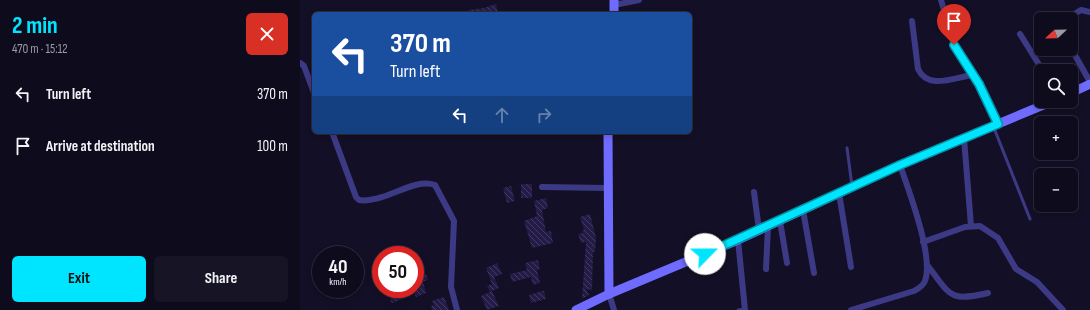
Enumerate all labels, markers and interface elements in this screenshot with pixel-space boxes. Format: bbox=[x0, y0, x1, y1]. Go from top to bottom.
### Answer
pin bbox=[937, 4, 971, 45]
icon: arrive bbox=[943, 10, 965, 32]
text: 2 min bbox=[12, 11, 58, 40]
north arrow bbox=[1034, 12, 1078, 56]
map controls bbox=[1034, 12, 1078, 212]
button: close bbox=[246, 13, 288, 55]
text: 370 m bbox=[390, 27, 451, 60]
icon: left bbox=[324, 28, 376, 80]
text: 470 m · 15:12 bbox=[12, 41, 68, 57]
text: Turn left bbox=[390, 61, 441, 82]
button: search bbox=[1034, 64, 1078, 108]
icon: left bbox=[12, 83, 34, 105]
text: Turn left bbox=[46, 85, 91, 104]
text: 370 m bbox=[257, 85, 288, 104]
icon: left bbox=[449, 104, 471, 126]
icon: ahead bbox=[491, 104, 513, 126]
icon: right bbox=[533, 104, 555, 126]
button: + bbox=[1034, 116, 1078, 160]
icon: arrive bbox=[12, 135, 34, 157]
text: Arrive at destination bbox=[46, 137, 155, 156]
text: 100 m bbox=[257, 137, 288, 156]
button: − bbox=[1034, 168, 1078, 212]
position arrow bbox=[684, 233, 726, 275]
speed limit sign: 50 bbox=[372, 246, 424, 298]
text: 40 bbox=[329, 255, 347, 279]
button: Exit bbox=[12, 256, 146, 302]
button: Share bbox=[154, 256, 288, 302]
text: km/h bbox=[329, 276, 347, 288]

